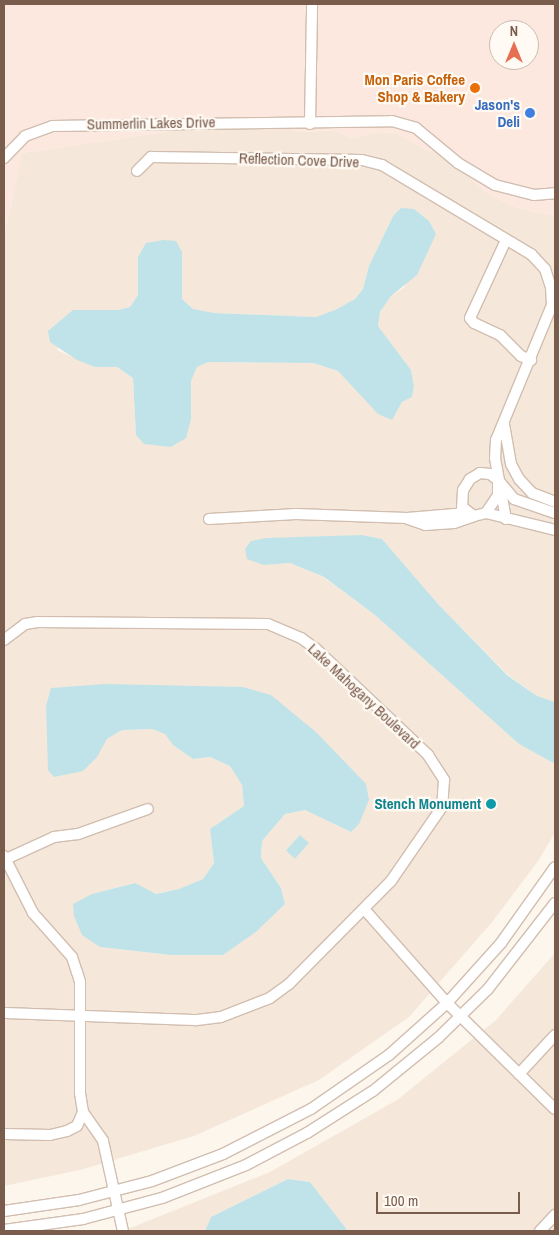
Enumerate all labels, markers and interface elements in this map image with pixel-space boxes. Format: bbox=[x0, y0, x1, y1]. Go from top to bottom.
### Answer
north arrow bbox=[489, 20, 539, 70]
text: N bbox=[510, 22, 518, 40]
place label: Mon Paris Coffee Shop & Bakery bbox=[365, 70, 465, 105]
marker: Mon Paris Coffee Shop & Bakery bbox=[469, 82, 481, 94]
place label: Jason's Deli bbox=[475, 95, 520, 130]
marker: Jason's Deli bbox=[524, 107, 536, 119]
street label: Summerlin Lakes Drive bbox=[87, 113, 215, 133]
street label: Reflection Cove Drive bbox=[239, 149, 359, 171]
street label: Lake Mahogany Boulevard bbox=[304, 640, 424, 752]
place label: Stench Monument bbox=[374, 795, 481, 813]
marker: Stench Monument bbox=[485, 798, 497, 810]
scale bar bbox=[379, 1182, 523, 1214]
text: 100 m bbox=[384, 1190, 418, 1211]

